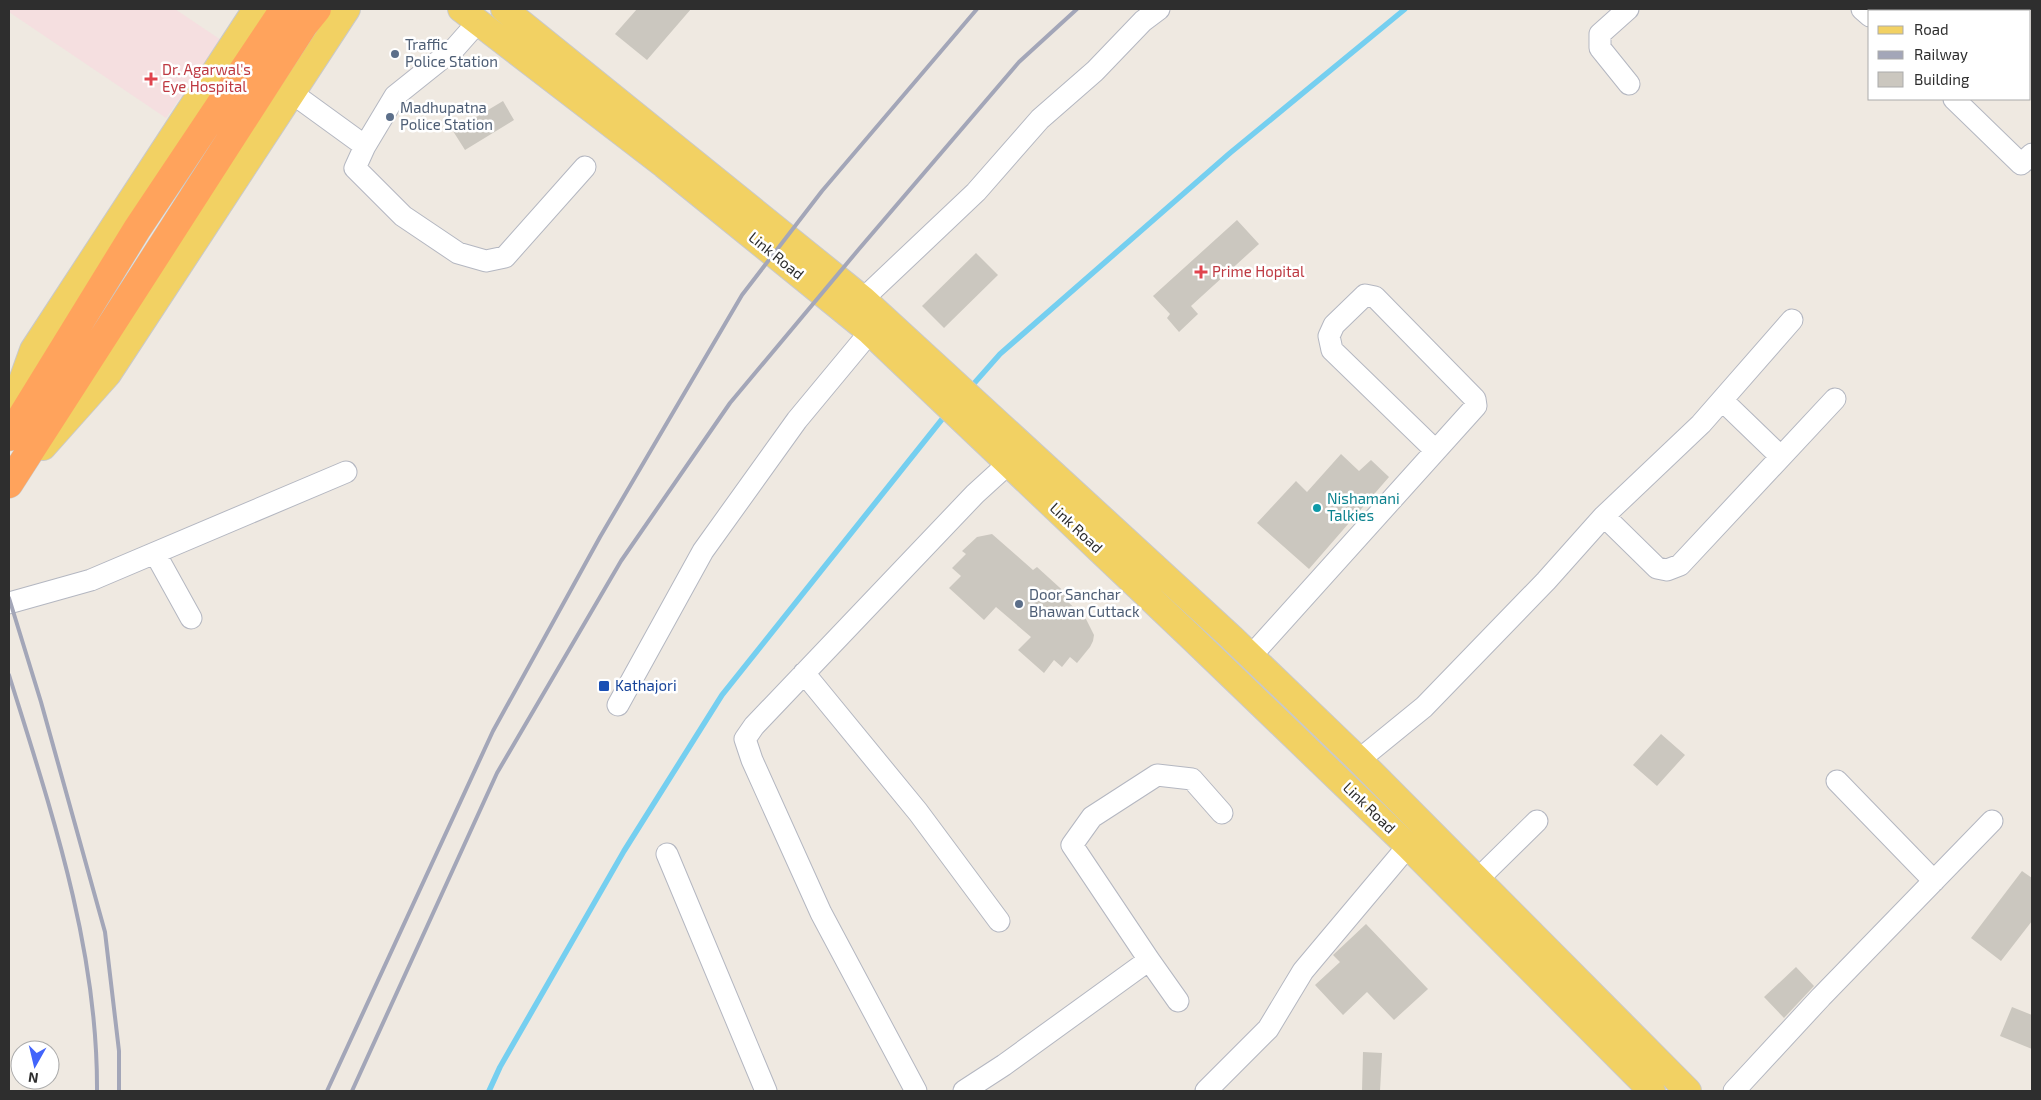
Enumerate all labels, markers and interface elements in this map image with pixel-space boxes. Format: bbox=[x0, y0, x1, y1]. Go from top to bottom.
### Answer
legend bbox=[1868, 10, 2031, 100]
text: Road bbox=[1914, 20, 1949, 38]
place label: Traffic Police Station bbox=[405, 35, 498, 70]
text: Railway bbox=[1914, 45, 1968, 63]
marker: Traffic Police Station bbox=[389, 48, 401, 60]
place label: Dr. Agarwal's Eye Hospital bbox=[162, 60, 251, 95]
text: Building bbox=[1914, 70, 1970, 88]
marker: Dr. Agarwal's Eye Hospital bbox=[144, 72, 158, 86]
place label: Madhupatna Police Station bbox=[400, 98, 493, 133]
marker: Madhupatna Police Station bbox=[384, 111, 396, 123]
street label: Link Road bbox=[746, 228, 808, 283]
place label: Prime Hopital bbox=[1212, 262, 1305, 280]
marker: Prime Hopital bbox=[1194, 265, 1208, 279]
place label: Nishamani Talkies bbox=[1327, 489, 1400, 524]
street label: Link Road bbox=[1047, 498, 1107, 556]
marker: Nishamani Talkies bbox=[1311, 502, 1323, 514]
place label: Door Sanchar Bhawan Cuttack bbox=[1029, 585, 1140, 620]
marker: Door Sanchar Bhawan Cuttack bbox=[1013, 598, 1025, 610]
place label: Kathajori bbox=[615, 676, 677, 695]
marker: Kathajori bbox=[597, 679, 611, 693]
street label: Link Road bbox=[1340, 778, 1400, 837]
north arrow bbox=[10, 1040, 60, 1090]
text: N bbox=[27, 1069, 39, 1087]

